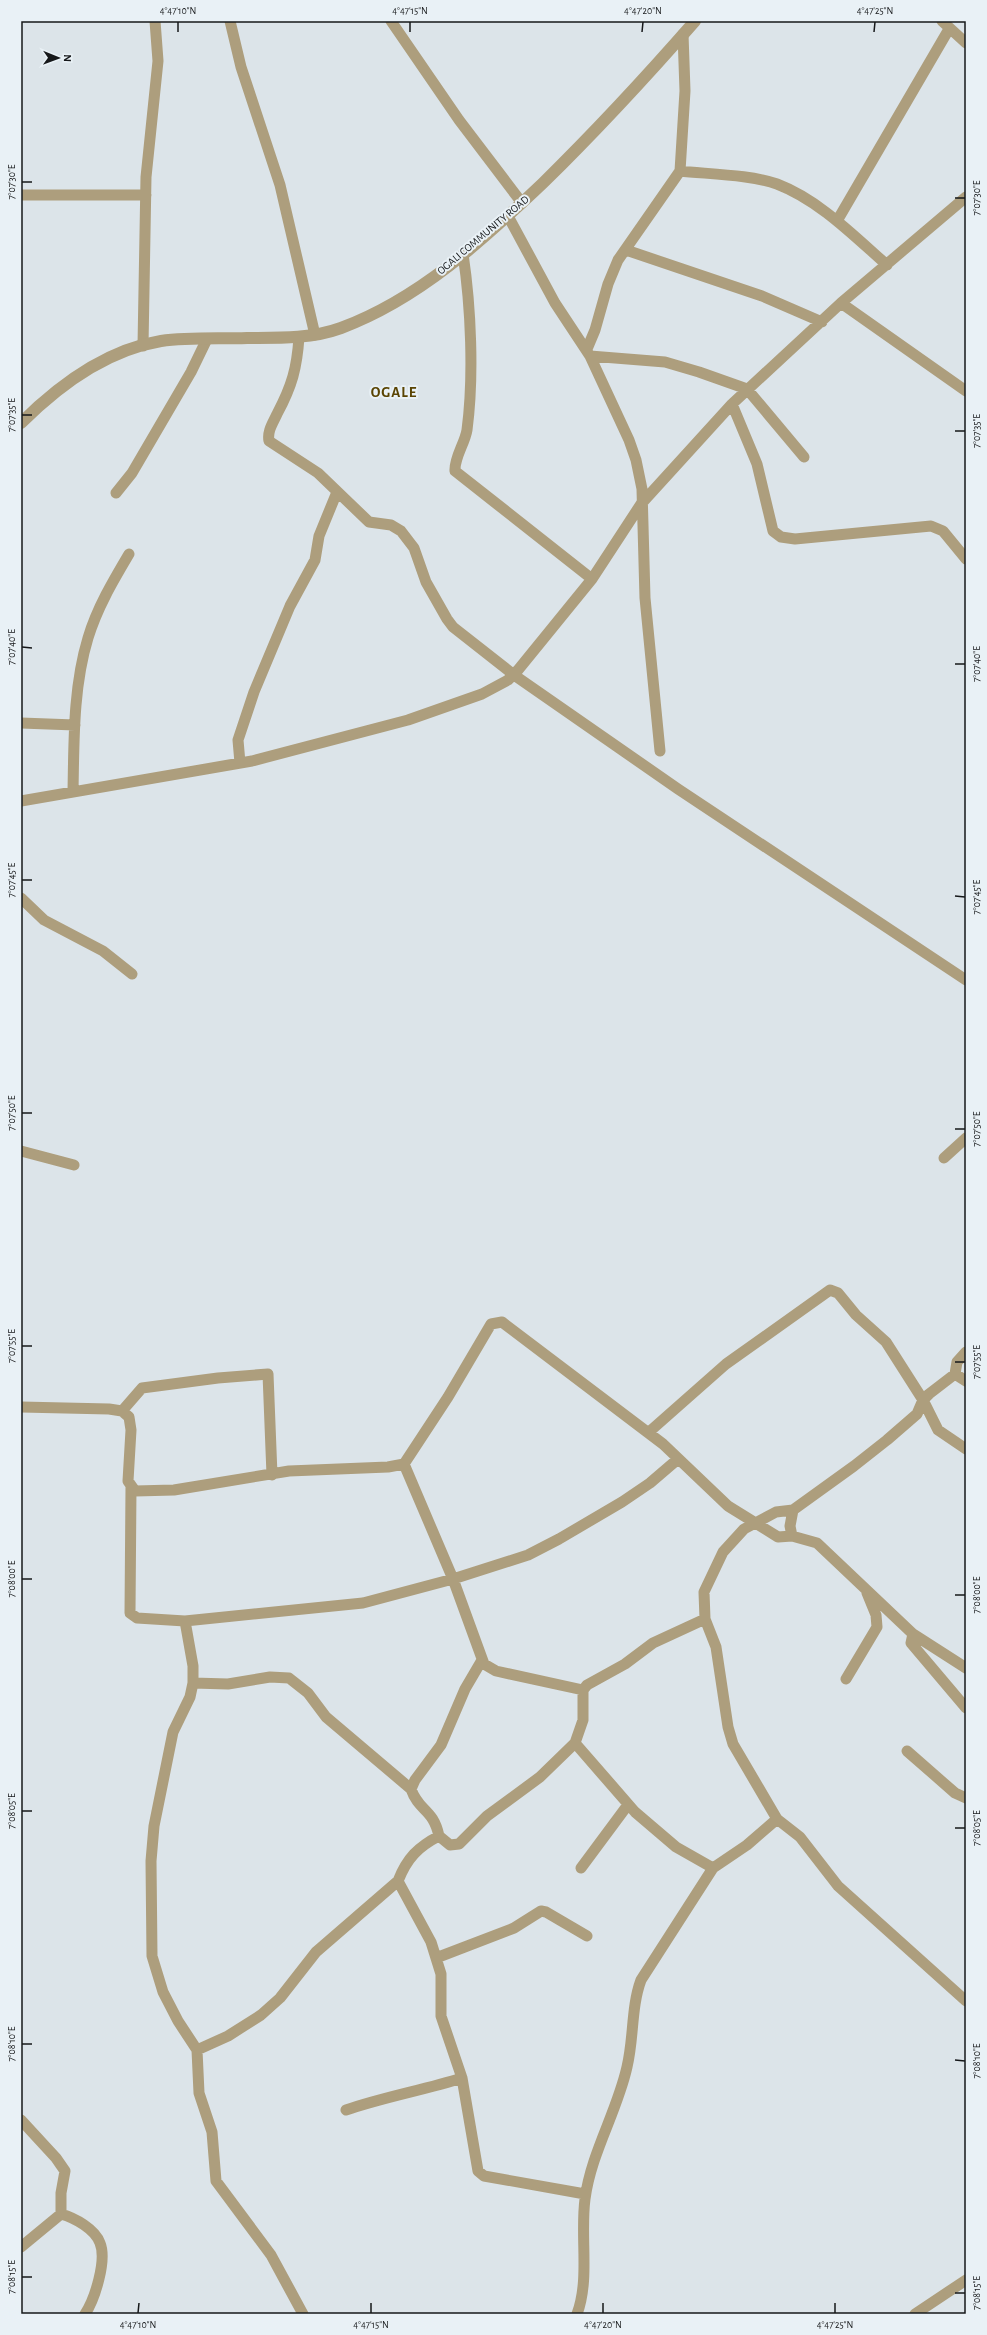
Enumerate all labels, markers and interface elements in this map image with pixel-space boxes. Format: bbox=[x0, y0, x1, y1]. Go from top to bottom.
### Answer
text: 4°47'10"N bbox=[160, 6, 196, 16]
text: 4°47'15"N bbox=[392, 6, 428, 16]
text: 4°47'20"N bbox=[624, 6, 662, 16]
text: 4°47'25"N bbox=[857, 6, 893, 16]
north arrow bbox=[38, 38, 78, 78]
text: N bbox=[62, 54, 73, 62]
text: 7°07'30"E bbox=[7, 164, 17, 200]
text: 7°07'30"E bbox=[972, 180, 982, 216]
street label: OGALI COMMUNITY ROAD bbox=[435, 194, 531, 276]
district label: OGALE bbox=[371, 385, 417, 400]
text: 7°07'35"E bbox=[7, 398, 17, 432]
text: 7°07'35"E bbox=[972, 414, 982, 448]
text: 7°07'40"E bbox=[7, 629, 17, 665]
text: 7°07'40"E bbox=[972, 646, 982, 682]
text: 7°07'45"E bbox=[7, 862, 17, 897]
text: 7°07'45"E bbox=[972, 879, 982, 914]
text: 7°07'50"E bbox=[7, 1095, 17, 1131]
text: 7°07'50"E bbox=[972, 1111, 982, 1147]
text: 7°07'55"E bbox=[7, 1329, 17, 1363]
text: 7°07'55"E bbox=[972, 1345, 982, 1379]
text: 7°08'00"E bbox=[7, 1560, 17, 1597]
text: 7°08'00"E bbox=[972, 1576, 982, 1613]
text: 7°08'05"E bbox=[7, 1793, 17, 1829]
text: 7°08'05"E bbox=[972, 1810, 982, 1846]
text: 7°08'10"E bbox=[7, 2026, 17, 2062]
text: 7°08'10"E bbox=[972, 2043, 982, 2079]
text: 7°08'15"E bbox=[7, 2260, 17, 2294]
text: 7°08'15"E bbox=[972, 2276, 982, 2310]
text: 4°47'10"N bbox=[120, 2320, 156, 2330]
text: 4°47'15"N bbox=[353, 2320, 389, 2330]
text: 4°47'20"N bbox=[584, 2320, 622, 2330]
text: 4°47'25"N bbox=[817, 2320, 853, 2330]

